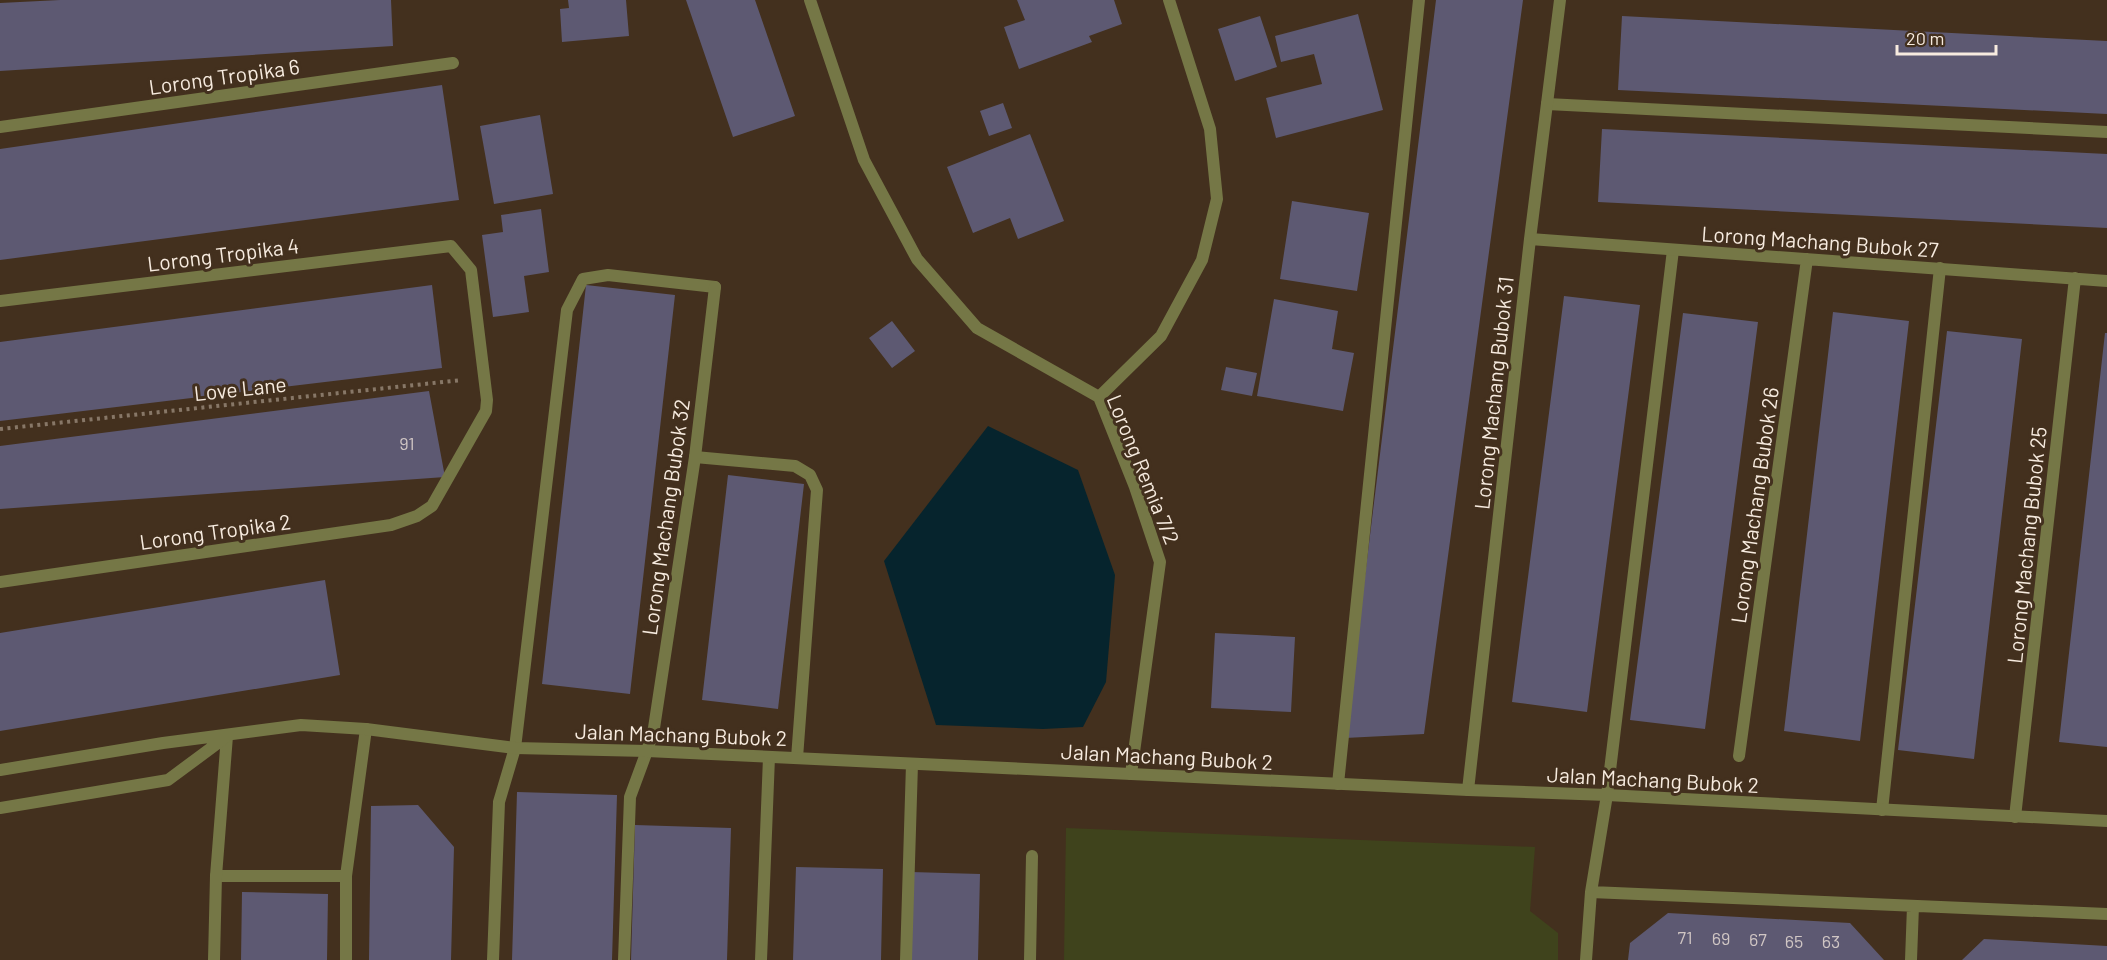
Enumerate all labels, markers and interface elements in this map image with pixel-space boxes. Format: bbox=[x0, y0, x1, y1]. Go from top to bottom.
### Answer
scale bar bbox=[1897, 18, 1996, 56]
text: 20 m bbox=[1906, 27, 1944, 49]
street label: Lorong Tropika 6 bbox=[147, 53, 301, 99]
street label: Lorong Machang Bubok 27 bbox=[1701, 220, 1939, 262]
street label: Lorong Tropika 4 bbox=[146, 232, 300, 276]
street label: Lorong Machang Bubok 31 bbox=[1468, 275, 1518, 511]
street label: Love Lane bbox=[192, 371, 288, 405]
street label: Lorong Machang Bubok 26 bbox=[1725, 385, 1783, 625]
street label: Lorong Remia 7/2 bbox=[1103, 391, 1185, 547]
street label: Lorong Machang Bubok 32 bbox=[636, 397, 694, 637]
street label: Lorong Machang Bubok 25 bbox=[2001, 425, 2051, 665]
house number: 91 bbox=[399, 432, 415, 454]
street label: Lorong Tropika 2 bbox=[138, 508, 292, 554]
street label: Jalan Machang Bubok 2 bbox=[574, 718, 788, 750]
street label: Jalan Machang Bubok 2 bbox=[1060, 738, 1274, 774]
street label: Jalan Machang Bubok 2 bbox=[1546, 761, 1760, 797]
house number: 71 bbox=[1678, 926, 1692, 948]
house number: 69 bbox=[1712, 927, 1730, 949]
house number: 67 bbox=[1749, 928, 1767, 950]
house number: 65 bbox=[1785, 930, 1803, 952]
house number: 63 bbox=[1822, 930, 1840, 952]

